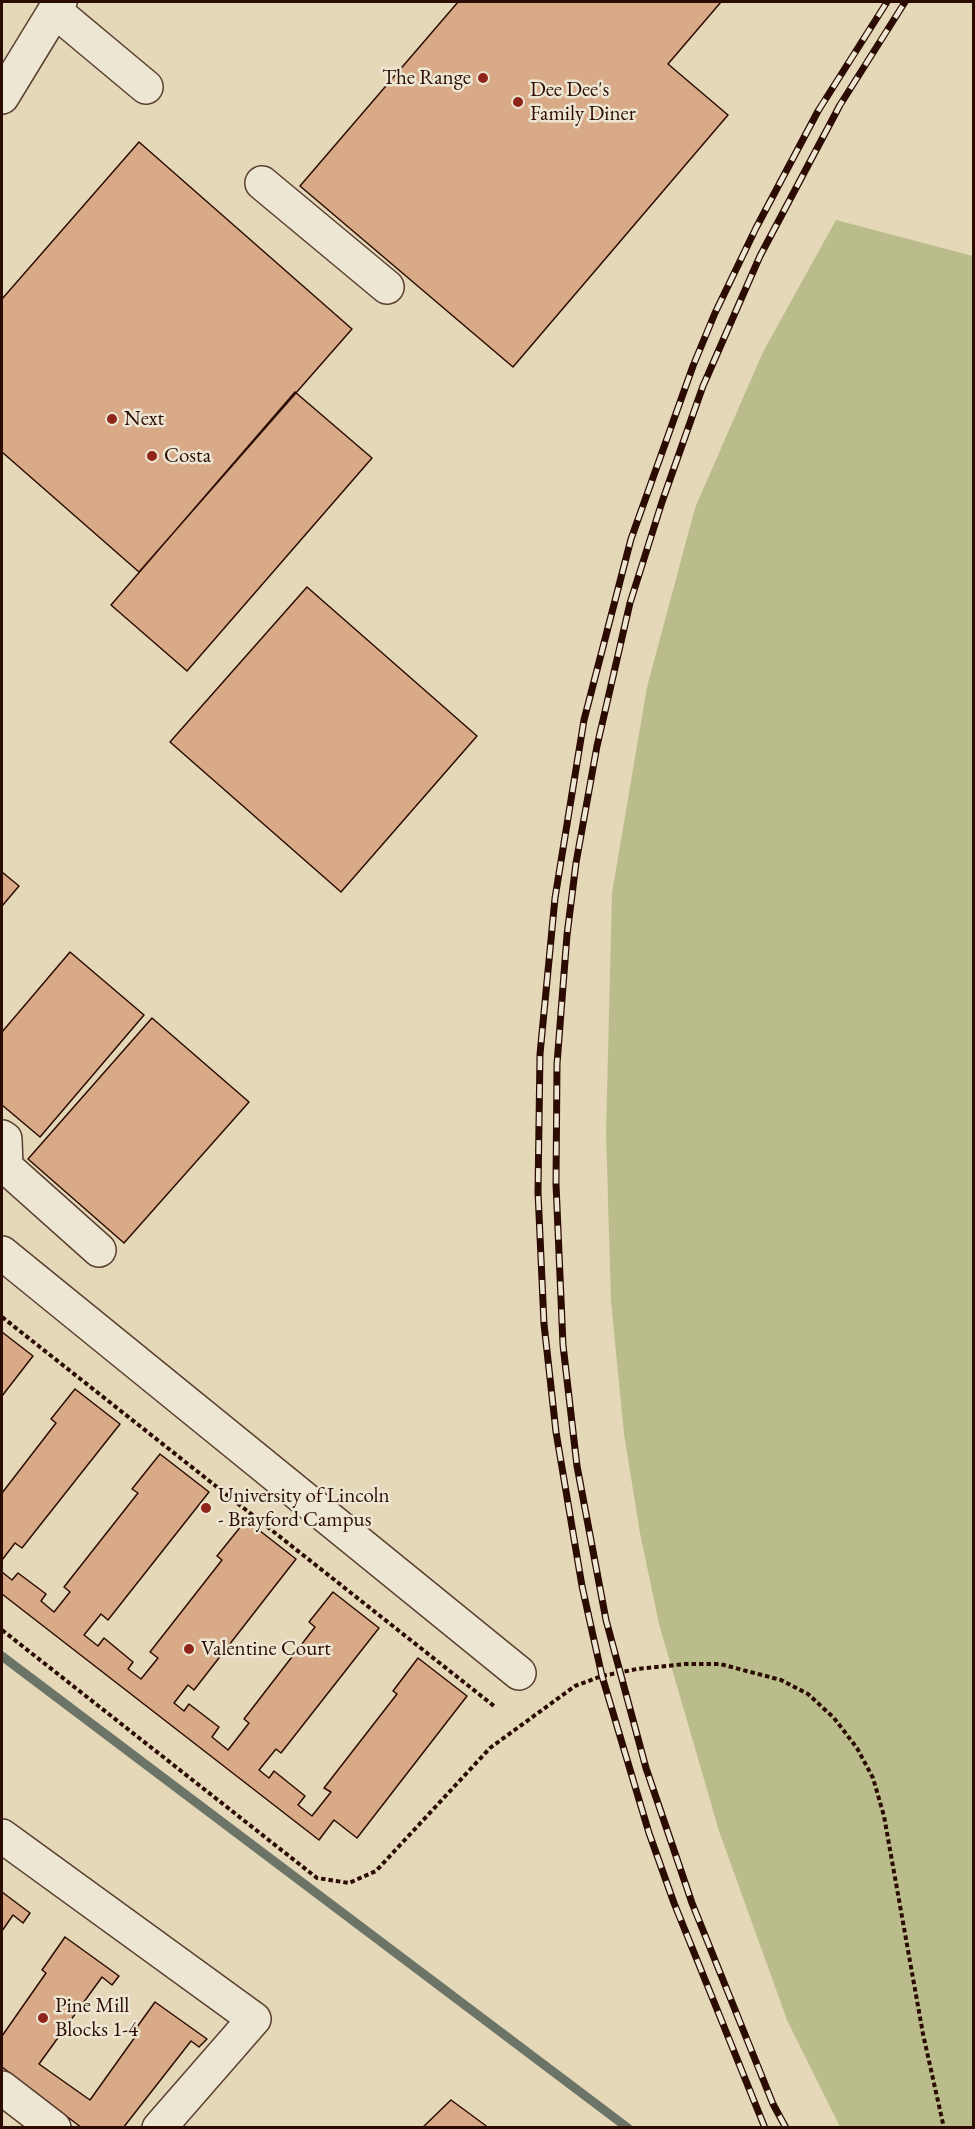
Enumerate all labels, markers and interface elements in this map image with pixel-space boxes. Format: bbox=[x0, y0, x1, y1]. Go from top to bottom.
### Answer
place label: The Range bbox=[382, 65, 471, 91]
marker: The Range bbox=[476, 71, 490, 85]
place label: Dee Dee's Family Diner bbox=[530, 77, 636, 127]
marker: Dee Dee's Family Diner bbox=[511, 95, 525, 109]
place label: Next bbox=[124, 406, 164, 432]
marker: Next bbox=[105, 412, 119, 426]
place label: Costa bbox=[164, 443, 211, 469]
marker: Costa bbox=[145, 449, 159, 463]
place label: University of Lincoln - Brayford Campus bbox=[218, 1483, 390, 1533]
marker: University of Lincoln - Brayford Campus bbox=[199, 1501, 213, 1515]
place label: Valentine Court bbox=[201, 1636, 331, 1662]
marker: Valentine Court bbox=[182, 1642, 196, 1656]
place label: Pine Mill Blocks 1-4 bbox=[55, 1993, 138, 2043]
marker: Pine Mill Blocks 1-4 bbox=[36, 2011, 50, 2025]

